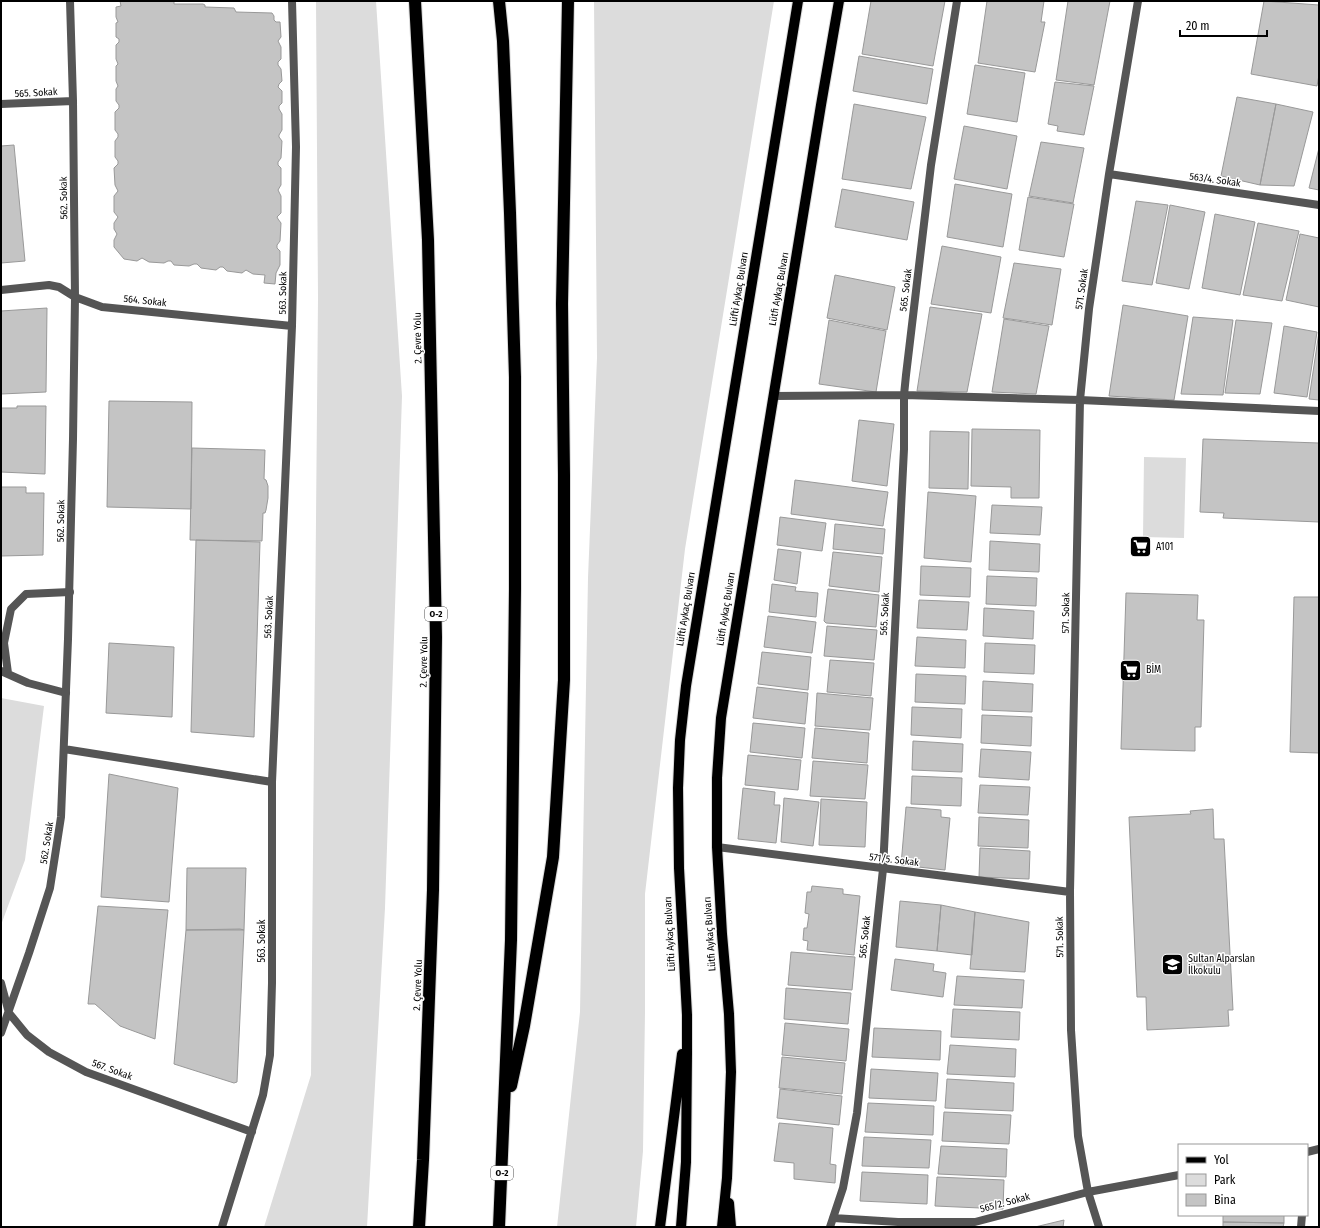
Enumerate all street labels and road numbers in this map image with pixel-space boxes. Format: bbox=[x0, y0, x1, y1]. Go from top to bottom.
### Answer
street label: 565. Sokak bbox=[14, 86, 58, 100]
street label: 563/4. Sokak bbox=[1189, 170, 1242, 190]
street label: 562. Sokak bbox=[58, 176, 70, 219]
street label: Lüfti Aykaç Bulvarı bbox=[727, 251, 751, 327]
street label: Lütfi Aykaç Bulvarı bbox=[767, 251, 791, 327]
street label: 565. Sokak bbox=[897, 268, 915, 312]
street label: 571. Sokak bbox=[1073, 268, 1091, 310]
street label: 563. Sokak bbox=[277, 271, 289, 314]
street label: 564. Sokak bbox=[123, 293, 167, 309]
street label: 2. Çevre Yolu bbox=[412, 312, 424, 364]
street label: 562. Sokak bbox=[55, 499, 67, 542]
street label: Lüfti Aykaç Bulvarı bbox=[674, 571, 698, 647]
street label: Lütfi Aykaç Bulvarı bbox=[714, 571, 738, 647]
street label: 565. Sokak bbox=[878, 592, 892, 636]
street label: 571. Sokak bbox=[1060, 592, 1072, 634]
street label: 563. Sokak bbox=[262, 595, 276, 639]
road number: O-2 bbox=[425, 607, 447, 621]
street label: 2. Çevre Yolu bbox=[418, 636, 430, 688]
street label: 562. Sokak bbox=[38, 821, 56, 865]
street label: 571/5. Sokak bbox=[868, 851, 920, 869]
street label: Lüfti Aykaç Bulvarı bbox=[662, 896, 678, 972]
street label: Lütfi Aykaç Bulvarı bbox=[701, 896, 719, 972]
street label: 565. Sokak bbox=[857, 915, 873, 959]
street label: 571. Sokak bbox=[1054, 916, 1066, 958]
street label: 563. Sokak bbox=[256, 919, 268, 962]
street label: 2. Çevre Yolu bbox=[411, 959, 425, 1011]
street label: 567. Sokak bbox=[90, 1057, 134, 1083]
road number: O-2 bbox=[491, 1166, 513, 1180]
street label: 565/2. Sokak bbox=[979, 1190, 1032, 1215]

